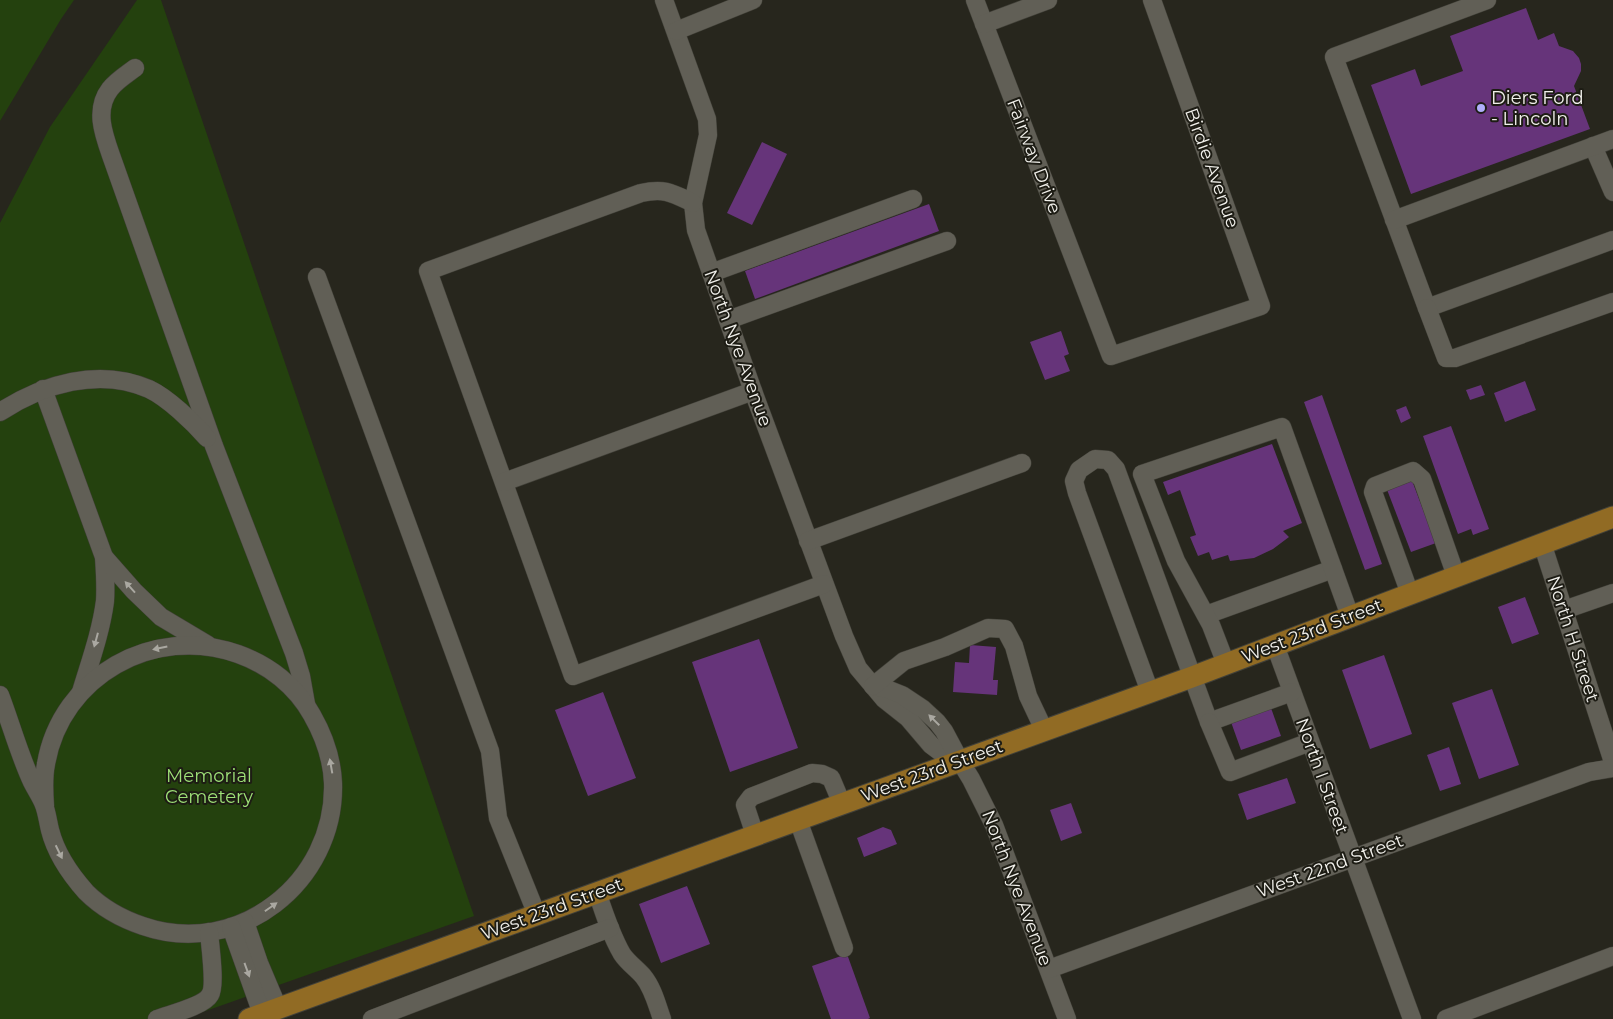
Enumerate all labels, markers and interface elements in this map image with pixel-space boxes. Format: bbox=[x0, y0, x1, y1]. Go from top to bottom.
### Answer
place label: Diers Ford - Lincoln bbox=[1491, 87, 1584, 130]
street label: Fairway Drive bbox=[1002, 95, 1066, 217]
marker: Diers Ford - Lincoln bbox=[1475, 102, 1487, 114]
street label: Birdie Avenue bbox=[1180, 105, 1244, 231]
street label: North Nye Avenue bbox=[699, 267, 777, 430]
street label: North H Street bbox=[1542, 573, 1604, 705]
one-way arrow bbox=[124, 581, 136, 593]
street label: West 23rd Street bbox=[1238, 594, 1386, 668]
one-way arrow bbox=[92, 633, 100, 648]
one-way arrow bbox=[153, 644, 168, 652]
one-way arrow bbox=[928, 714, 940, 726]
street label: North I Street bbox=[1291, 715, 1353, 837]
street label: West 23rd Street bbox=[858, 735, 1006, 807]
one-way arrow bbox=[327, 757, 335, 773]
park label: Memorial Cemetery bbox=[165, 765, 253, 808]
street label: North Nye Avenue bbox=[977, 807, 1057, 969]
street label: West 22nd Street bbox=[1254, 829, 1406, 903]
one-way arrow bbox=[55, 845, 63, 859]
street label: West 23rd Street bbox=[478, 873, 626, 945]
one-way arrow bbox=[264, 902, 278, 912]
one-way arrow bbox=[244, 963, 251, 978]

